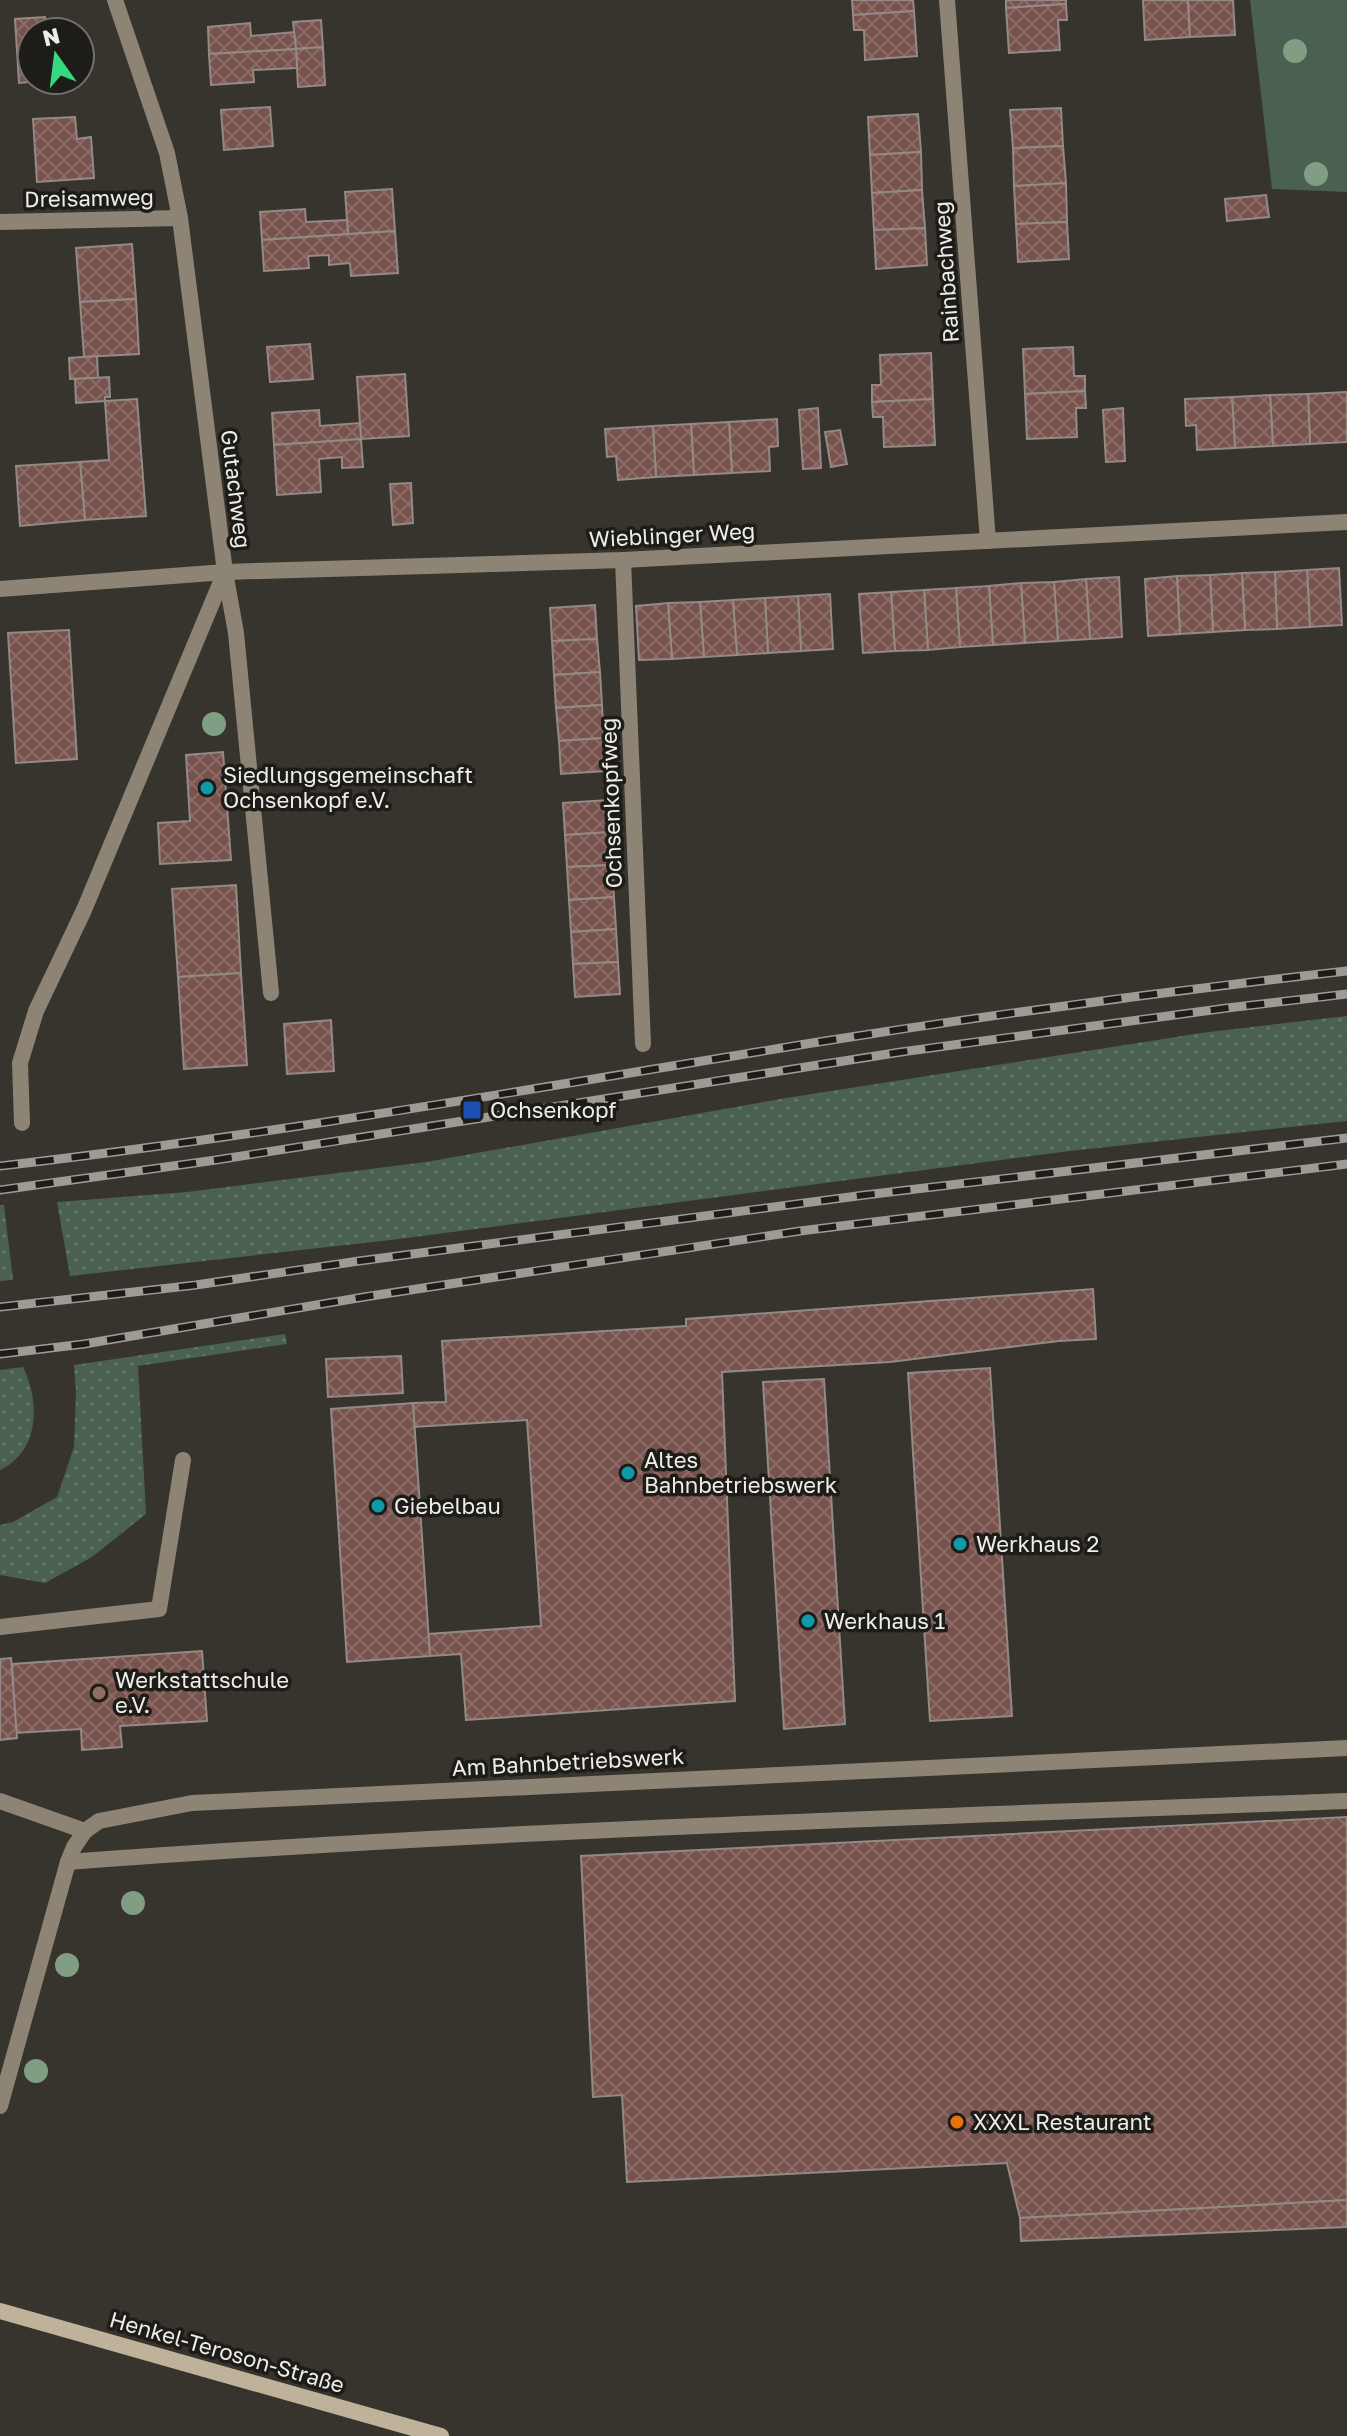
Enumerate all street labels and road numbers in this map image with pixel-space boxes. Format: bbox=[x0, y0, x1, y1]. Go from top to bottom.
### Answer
street label: Dreisamweg bbox=[24, 183, 154, 212]
street label: Rainbachweg bbox=[927, 200, 964, 344]
street label: Gutachweg bbox=[216, 428, 257, 550]
street label: Wieblinger Weg bbox=[588, 517, 756, 552]
street label: Ochsenkopfweg bbox=[594, 717, 627, 889]
street label: Am Bahnbetriebswerk bbox=[451, 1742, 685, 1781]
street label: Henkel-Teroson-Straße bbox=[107, 2305, 348, 2398]

